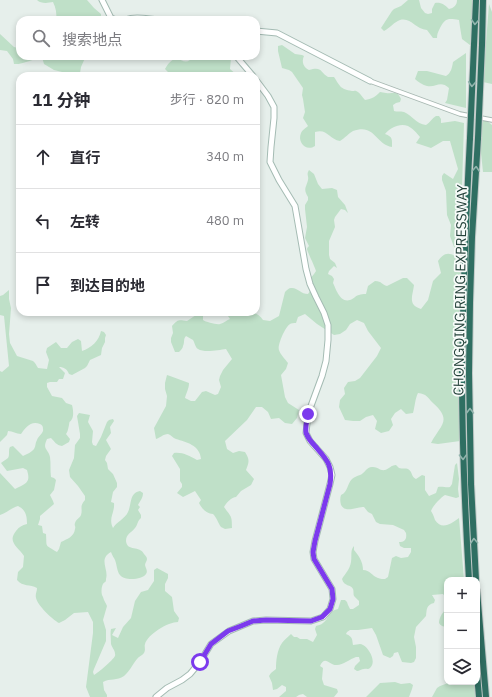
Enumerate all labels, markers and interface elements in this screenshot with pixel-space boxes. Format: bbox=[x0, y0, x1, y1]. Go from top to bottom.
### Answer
search box bbox=[16, 16, 260, 60]
one-way arrow bbox=[470, 19, 479, 25]
icon: search bbox=[30, 27, 52, 49]
text: 搜索地点 bbox=[62, 30, 122, 49]
one-way arrow bbox=[468, 81, 476, 87]
text: 11 分钟 bbox=[32, 89, 90, 111]
text: 步行 · 820 m bbox=[170, 91, 244, 108]
icon: ahead bbox=[32, 146, 54, 168]
text: 直行 bbox=[70, 148, 100, 167]
text: 340 m bbox=[206, 148, 244, 165]
one-way arrow bbox=[471, 166, 480, 172]
street label: CHONGQING RING EXPRESSWAY bbox=[449, 183, 471, 396]
icon: left bbox=[32, 210, 54, 232]
text: 左转 bbox=[70, 212, 100, 231]
text: 480 m bbox=[206, 212, 244, 229]
icon: arrive bbox=[32, 274, 54, 296]
text: 到达目的地 bbox=[70, 276, 145, 295]
route end bbox=[299, 405, 317, 423]
one-way arrow bbox=[466, 408, 474, 414]
one-way arrow bbox=[459, 454, 468, 460]
one-way arrow bbox=[470, 538, 478, 544]
map controls bbox=[444, 577, 480, 685]
button: + bbox=[444, 577, 480, 613]
button: − bbox=[444, 613, 480, 649]
button: layers bbox=[444, 649, 480, 685]
route start bbox=[191, 653, 209, 671]

